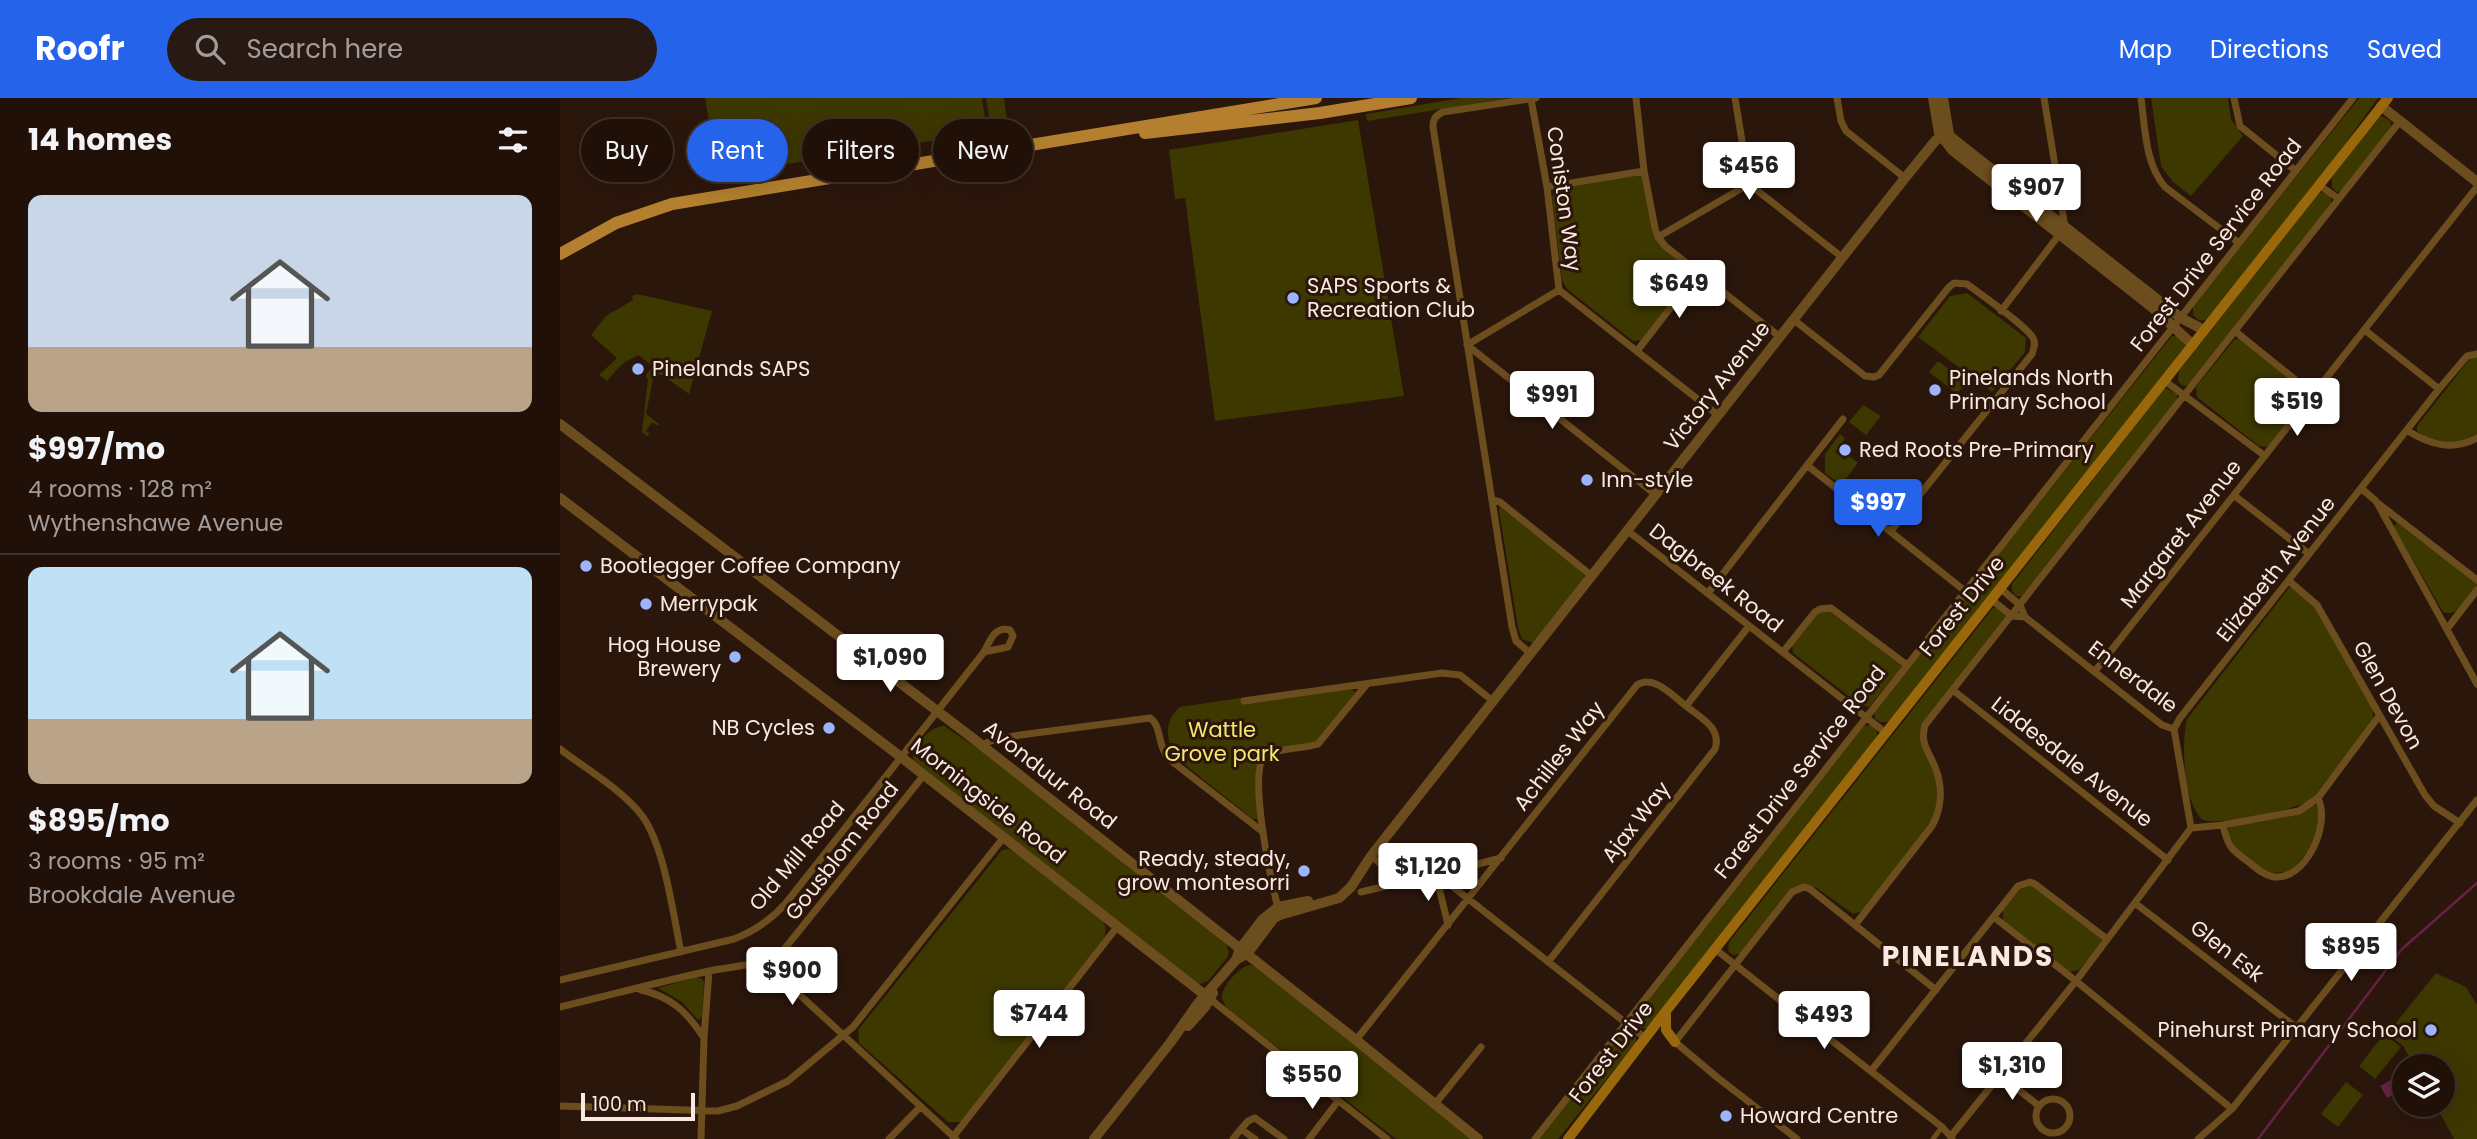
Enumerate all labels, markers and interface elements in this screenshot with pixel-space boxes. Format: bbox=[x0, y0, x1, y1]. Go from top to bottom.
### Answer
search box bbox=[167, 18, 657, 81]
text: Roofr bbox=[35, 25, 125, 72]
icon: search bbox=[191, 30, 229, 68]
text: Search here bbox=[247, 31, 403, 67]
text: Map bbox=[2119, 33, 2172, 66]
text: Directions bbox=[2210, 33, 2329, 66]
text: Saved bbox=[2367, 33, 2442, 66]
text: 14 homes bbox=[28, 118, 172, 161]
chip: Buy bbox=[581, 119, 673, 182]
chip: Rent bbox=[687, 119, 788, 182]
chip: Filters bbox=[802, 119, 919, 182]
chip: New bbox=[933, 119, 1033, 182]
icon: filters bbox=[494, 121, 532, 159]
street label: Coniston Way bbox=[1540, 125, 1589, 273]
street label: Forest Drive Service Road bbox=[2123, 132, 2308, 357]
pin: $456 bbox=[1708, 142, 1790, 202]
text: $456 bbox=[1719, 149, 1779, 181]
pin: $907 bbox=[1995, 164, 2077, 224]
text: $907 bbox=[2008, 171, 2064, 203]
icon: home bbox=[217, 241, 343, 367]
pin: $649 bbox=[1638, 260, 1720, 320]
text: $649 bbox=[1649, 267, 1709, 299]
place label: SAPS Sports & Recreation Club bbox=[1307, 271, 1475, 324]
marker: SAPS Sports & Recreation Club bbox=[1285, 290, 1301, 306]
street label: Victory Avenue bbox=[1657, 315, 1776, 457]
place label: Pinelands SAPS bbox=[652, 354, 810, 383]
marker: Pinelands SAPS bbox=[630, 361, 646, 377]
place label: Pinelands North Primary School bbox=[1949, 363, 2113, 416]
pin: $991 bbox=[1511, 372, 1593, 431]
text: $991 bbox=[1526, 378, 1578, 410]
pin: $519 bbox=[2256, 378, 2338, 438]
marker: Pinelands North Primary School bbox=[1927, 382, 1943, 398]
text: $519 bbox=[2271, 385, 2323, 417]
text: $997/mo bbox=[28, 427, 165, 470]
place label: Red Roots Pre-Primary bbox=[1859, 435, 2094, 464]
marker: Red Roots Pre-Primary bbox=[1837, 442, 1853, 458]
street label: Margaret Avenue bbox=[2113, 453, 2248, 614]
place label: Inn-style bbox=[1601, 465, 1693, 494]
marker: Inn-style bbox=[1579, 472, 1595, 488]
text: 4 rooms · 128 m² bbox=[28, 473, 212, 505]
pin: $997 bbox=[1837, 480, 1919, 539]
text: $997 bbox=[1850, 486, 1906, 518]
street label: Elizabeth Avenue bbox=[2210, 490, 2342, 648]
text: Wythenshawe Avenue bbox=[28, 507, 283, 539]
street label: Dagbreek Road bbox=[1643, 516, 1789, 639]
street label: Forest Drive bbox=[1912, 549, 2011, 662]
place label: Bootlegger Coffee Company bbox=[600, 551, 901, 580]
marker: Bootlegger Coffee Company bbox=[578, 558, 594, 574]
place label: Merrypak bbox=[660, 589, 758, 618]
marker: Merrypak bbox=[638, 596, 654, 612]
icon: home bbox=[217, 613, 343, 739]
place label: Hog House Brewery bbox=[608, 630, 721, 683]
street label: Ennerdale bbox=[2083, 633, 2184, 720]
pin: $1,090 bbox=[833, 634, 947, 694]
street label: Glen Devon bbox=[2347, 635, 2430, 754]
text: $1,090 bbox=[853, 641, 927, 673]
marker: Hog House Brewery bbox=[727, 649, 743, 665]
street label: Forest Drive Service Road bbox=[1707, 659, 1892, 884]
street label: Liddesdale Avenue bbox=[1986, 689, 2159, 834]
street label: Achilles Way bbox=[1507, 695, 1611, 817]
place label: NB Cycles bbox=[712, 713, 815, 742]
street label: Avonduur Road bbox=[978, 713, 1123, 836]
park label: Wattle Grove park bbox=[1164, 715, 1280, 768]
marker: NB Cycles bbox=[821, 720, 837, 736]
street label: Morningside Road bbox=[905, 731, 1072, 870]
street label: Gousblom Road bbox=[778, 775, 905, 926]
street label: Ajax Way bbox=[1595, 775, 1677, 868]
street label: Old Mill Road bbox=[742, 795, 851, 917]
text: $895/mo bbox=[28, 799, 170, 842]
place label: Ready, steady, grow montesorri bbox=[1117, 844, 1290, 897]
pin: $1,120 bbox=[1371, 844, 1485, 903]
text: 3 rooms · 95 m² bbox=[28, 845, 205, 877]
text: $1,120 bbox=[1394, 850, 1462, 882]
marker: Ready, steady, grow montesorri bbox=[1296, 863, 1312, 879]
text: Brookdale Avenue bbox=[28, 879, 235, 911]
street label: Glen Esk bbox=[2184, 913, 2270, 989]
pin: $895 bbox=[2310, 924, 2392, 983]
text: $895 bbox=[2321, 930, 2381, 962]
district label: PINELANDS bbox=[1882, 937, 2054, 976]
pin: $900 bbox=[751, 948, 833, 1007]
text: $900 bbox=[762, 954, 822, 986]
pin: $744 bbox=[998, 990, 1080, 1050]
pin: $493 bbox=[1783, 992, 1865, 1051]
street label: Forest Drive bbox=[1562, 995, 1660, 1109]
text: $744 bbox=[1010, 997, 1068, 1029]
text: $493 bbox=[1795, 998, 1853, 1030]
place label: Pinehurst Primary School bbox=[2157, 1015, 2417, 1044]
marker: Pinehurst Primary School bbox=[2423, 1022, 2439, 1038]
pin: $1,310 bbox=[1955, 1042, 2069, 1102]
text: $1,310 bbox=[1978, 1049, 2046, 1081]
pin: $550 bbox=[1271, 1052, 1353, 1111]
map controls bbox=[2392, 1054, 2455, 1117]
button: layers bbox=[2392, 1054, 2455, 1117]
text: $550 bbox=[1282, 1058, 1342, 1090]
scale bar bbox=[581, 1090, 695, 1122]
text: 100 m bbox=[592, 1091, 647, 1118]
place label: Howard Centre bbox=[1740, 1101, 1898, 1130]
marker: Howard Centre bbox=[1718, 1108, 1734, 1124]

